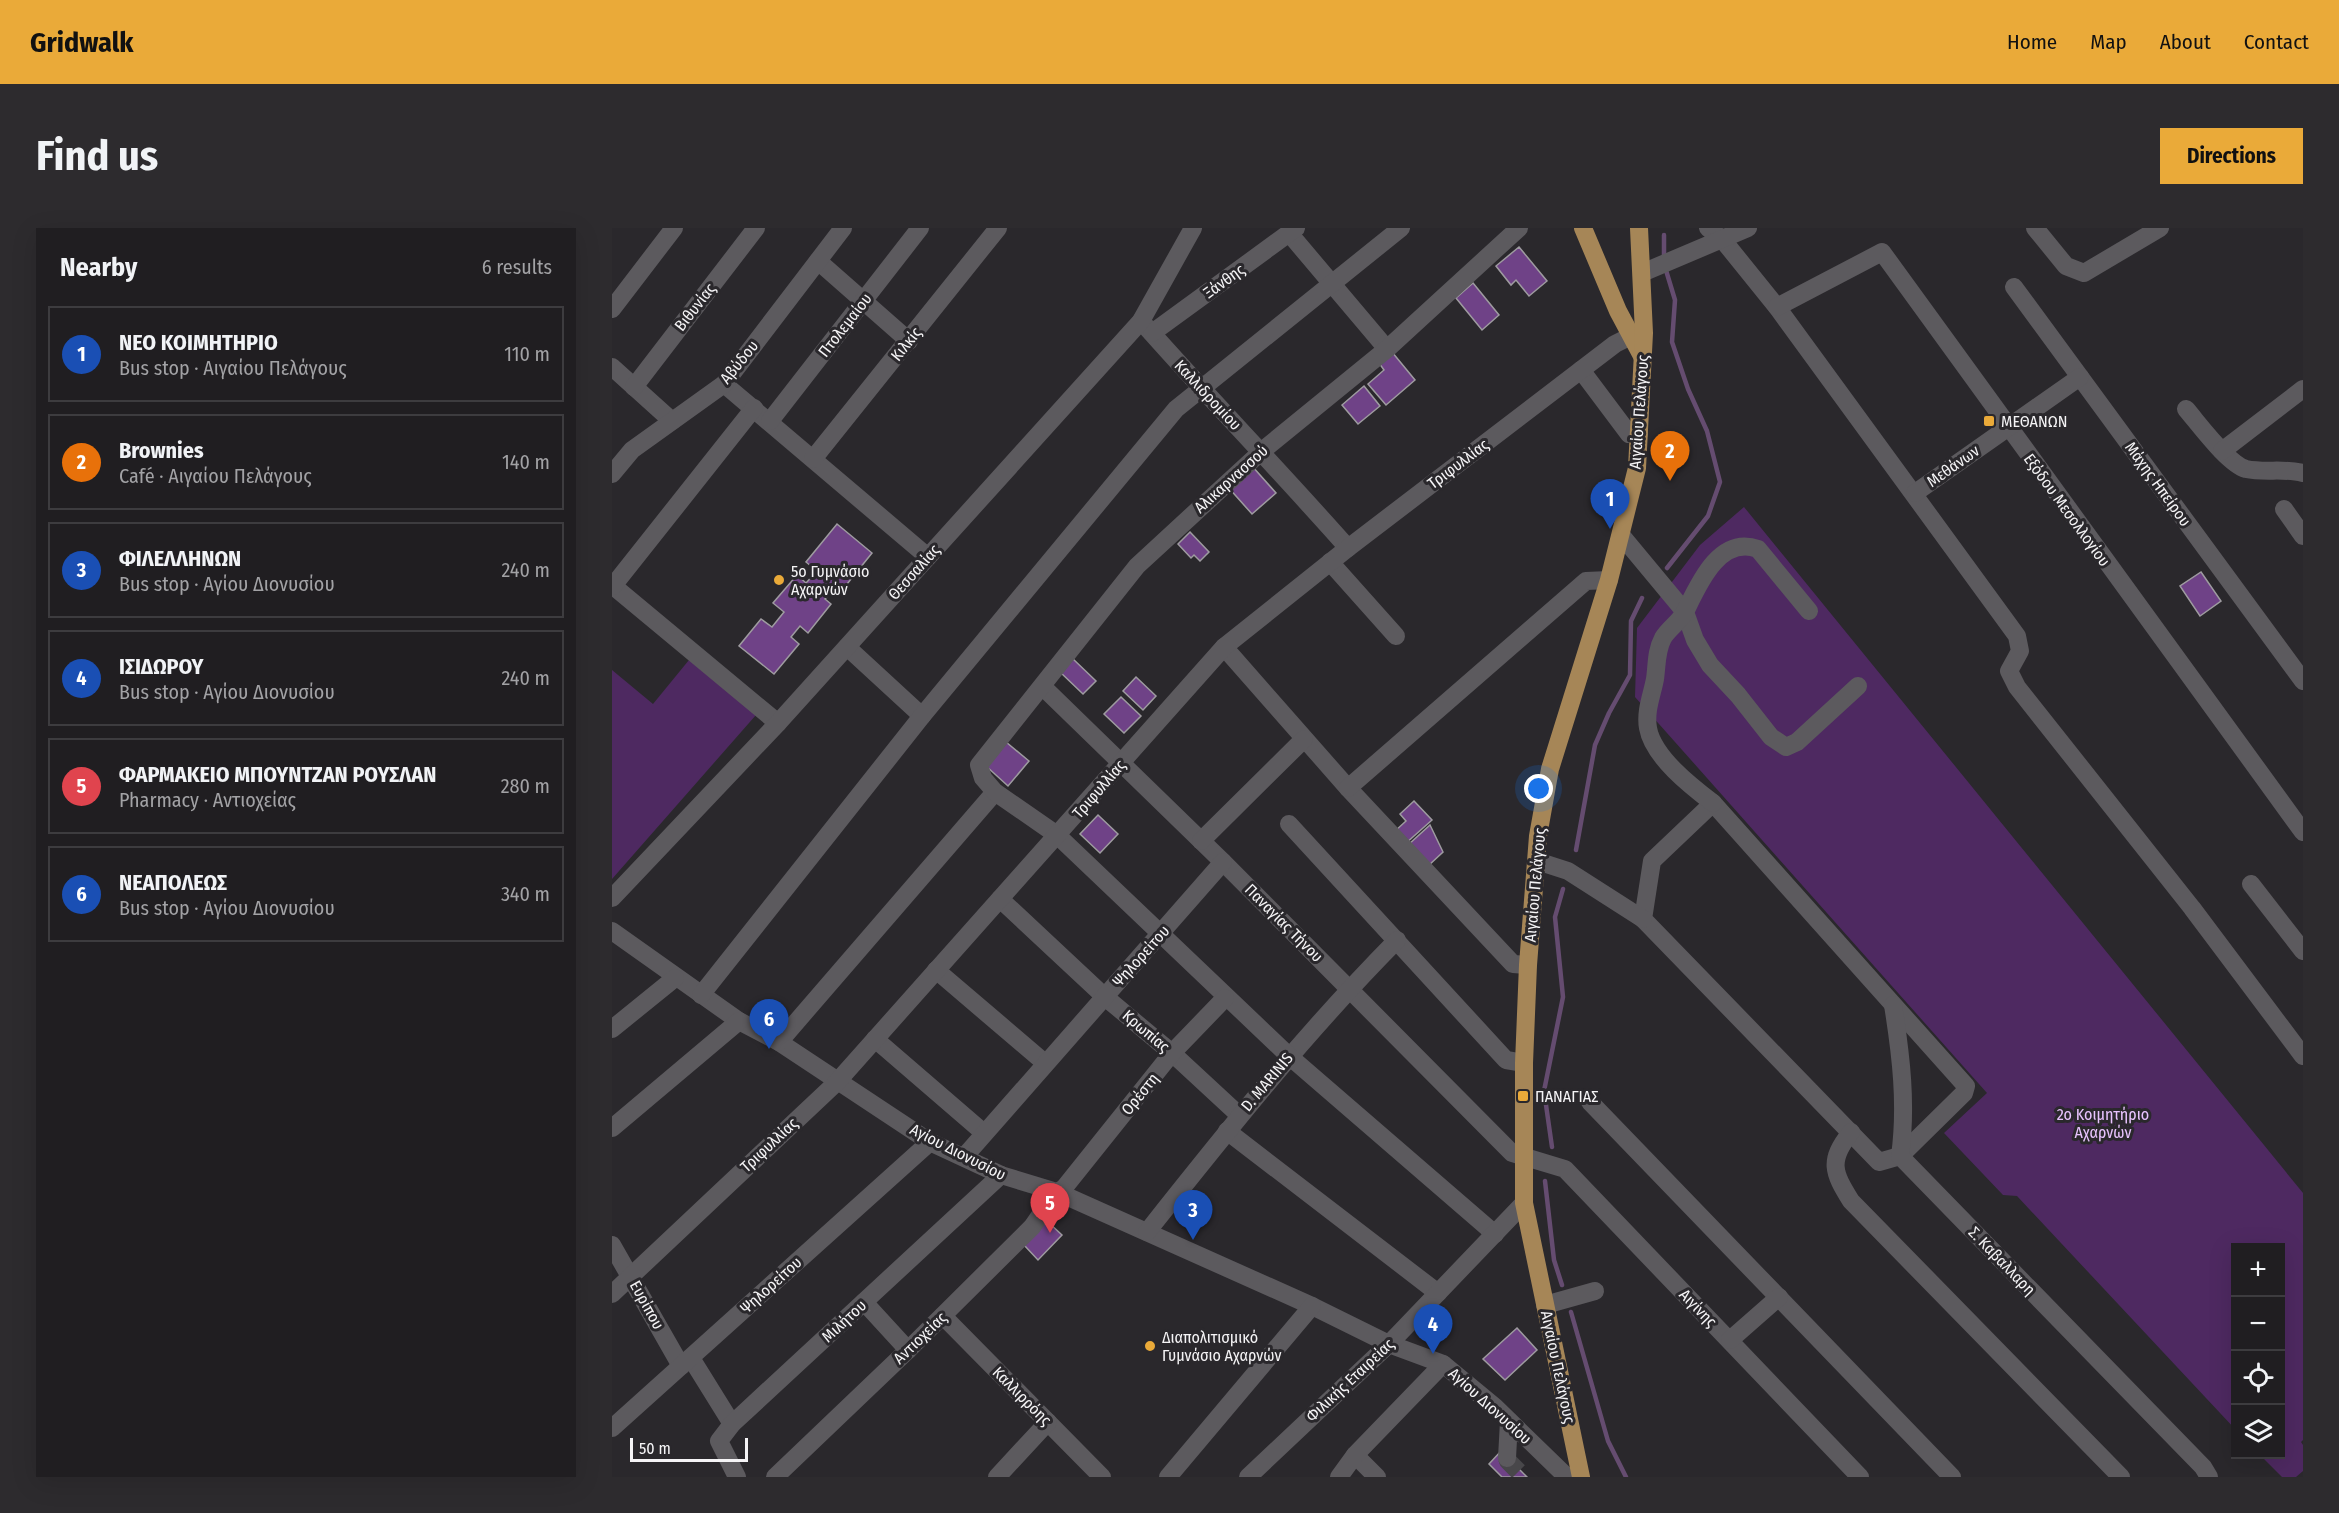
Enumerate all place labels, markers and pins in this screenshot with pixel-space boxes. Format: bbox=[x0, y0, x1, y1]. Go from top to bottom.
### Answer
place label: ΜΕΘΑΝΩΝ bbox=[2001, 412, 2067, 431]
marker: ΜΕΘΑΝΩΝ bbox=[1982, 414, 1996, 428]
pin: 2 bbox=[1650, 432, 1690, 481]
pin: 1 bbox=[1590, 480, 1630, 529]
place label: 5ο Γυμνάσιο Αχαρνών bbox=[791, 562, 869, 599]
marker: 5ο Γυμνάσιο Αχαρνών bbox=[772, 573, 786, 587]
pin: 6 bbox=[750, 1000, 788, 1049]
place label: ΠΑΝΑΓΙΑΣ bbox=[1535, 1087, 1598, 1106]
marker: ΠΑΝΑΓΙΑΣ bbox=[1516, 1089, 1530, 1103]
pin: 5 bbox=[1030, 1184, 1070, 1233]
pin: 3 bbox=[1174, 1190, 1212, 1240]
pin: 4 bbox=[1414, 1304, 1452, 1354]
place label: Διαπολιτισμικό Γυμνάσιο Αχαρνών bbox=[1162, 1328, 1281, 1365]
marker: Διαπολιτισμικό Γυμνάσιο Αχαρνών bbox=[1143, 1339, 1157, 1353]

